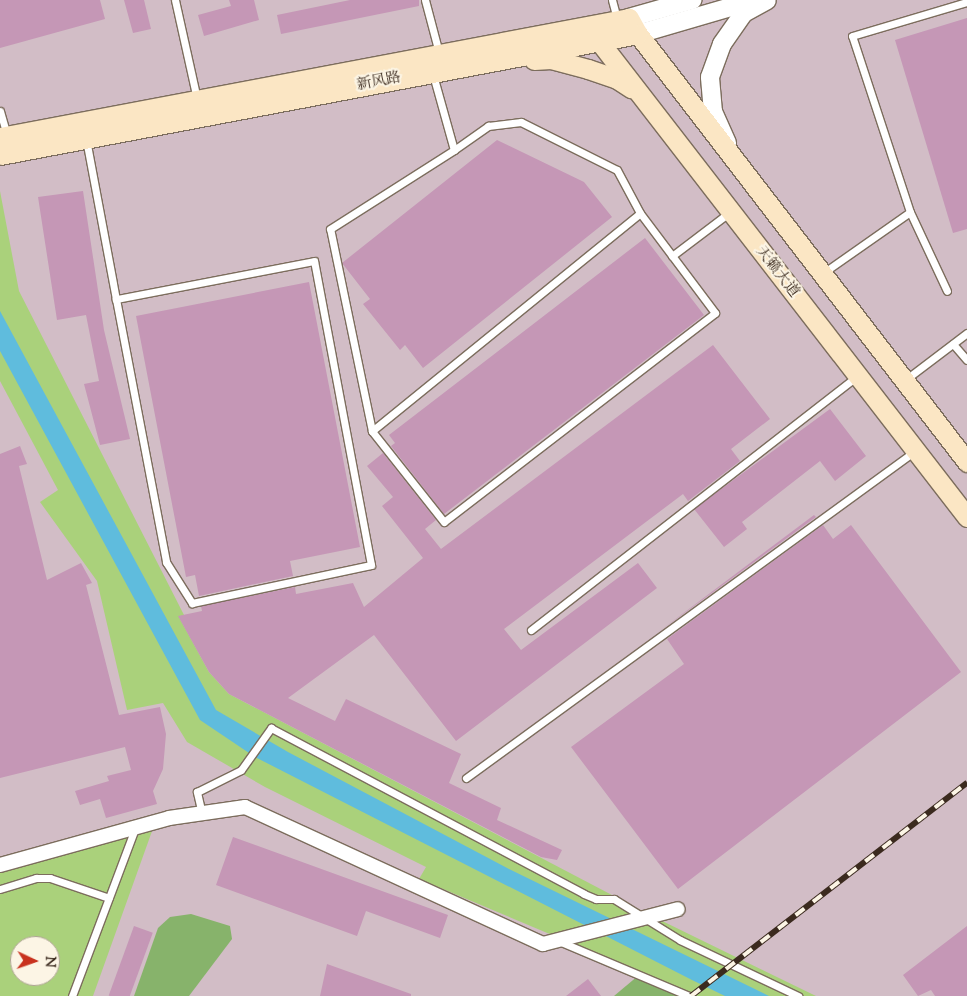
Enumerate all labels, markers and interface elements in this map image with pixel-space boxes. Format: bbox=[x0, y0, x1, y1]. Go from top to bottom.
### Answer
street label: 新风路 bbox=[355, 69, 403, 95]
street label: 天籁大道 bbox=[751, 243, 803, 301]
north arrow bbox=[10, 936, 60, 986]
text: N bbox=[39, 956, 59, 968]

